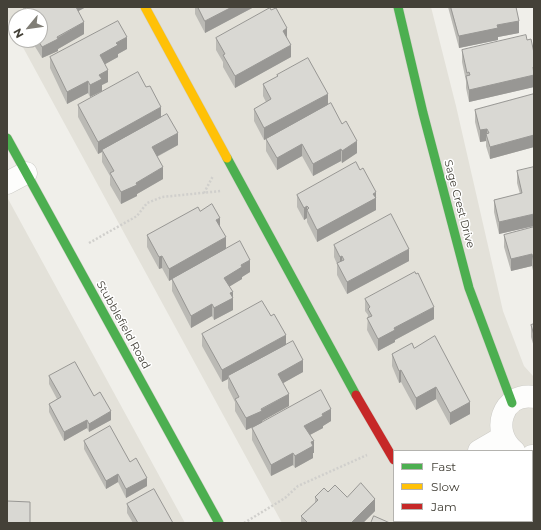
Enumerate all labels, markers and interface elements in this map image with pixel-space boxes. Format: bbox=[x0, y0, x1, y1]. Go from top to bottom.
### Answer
north arrow bbox=[8, 8, 48, 48]
text: N bbox=[10, 26, 27, 41]
street label: Sage Crest Drive bbox=[441, 159, 477, 249]
street label: Stubblefield Road bbox=[93, 279, 153, 371]
legend bbox=[393, 450, 533, 522]
text: Fast bbox=[431, 459, 456, 474]
text: Slow bbox=[431, 479, 460, 494]
text: Jam bbox=[431, 499, 457, 514]

